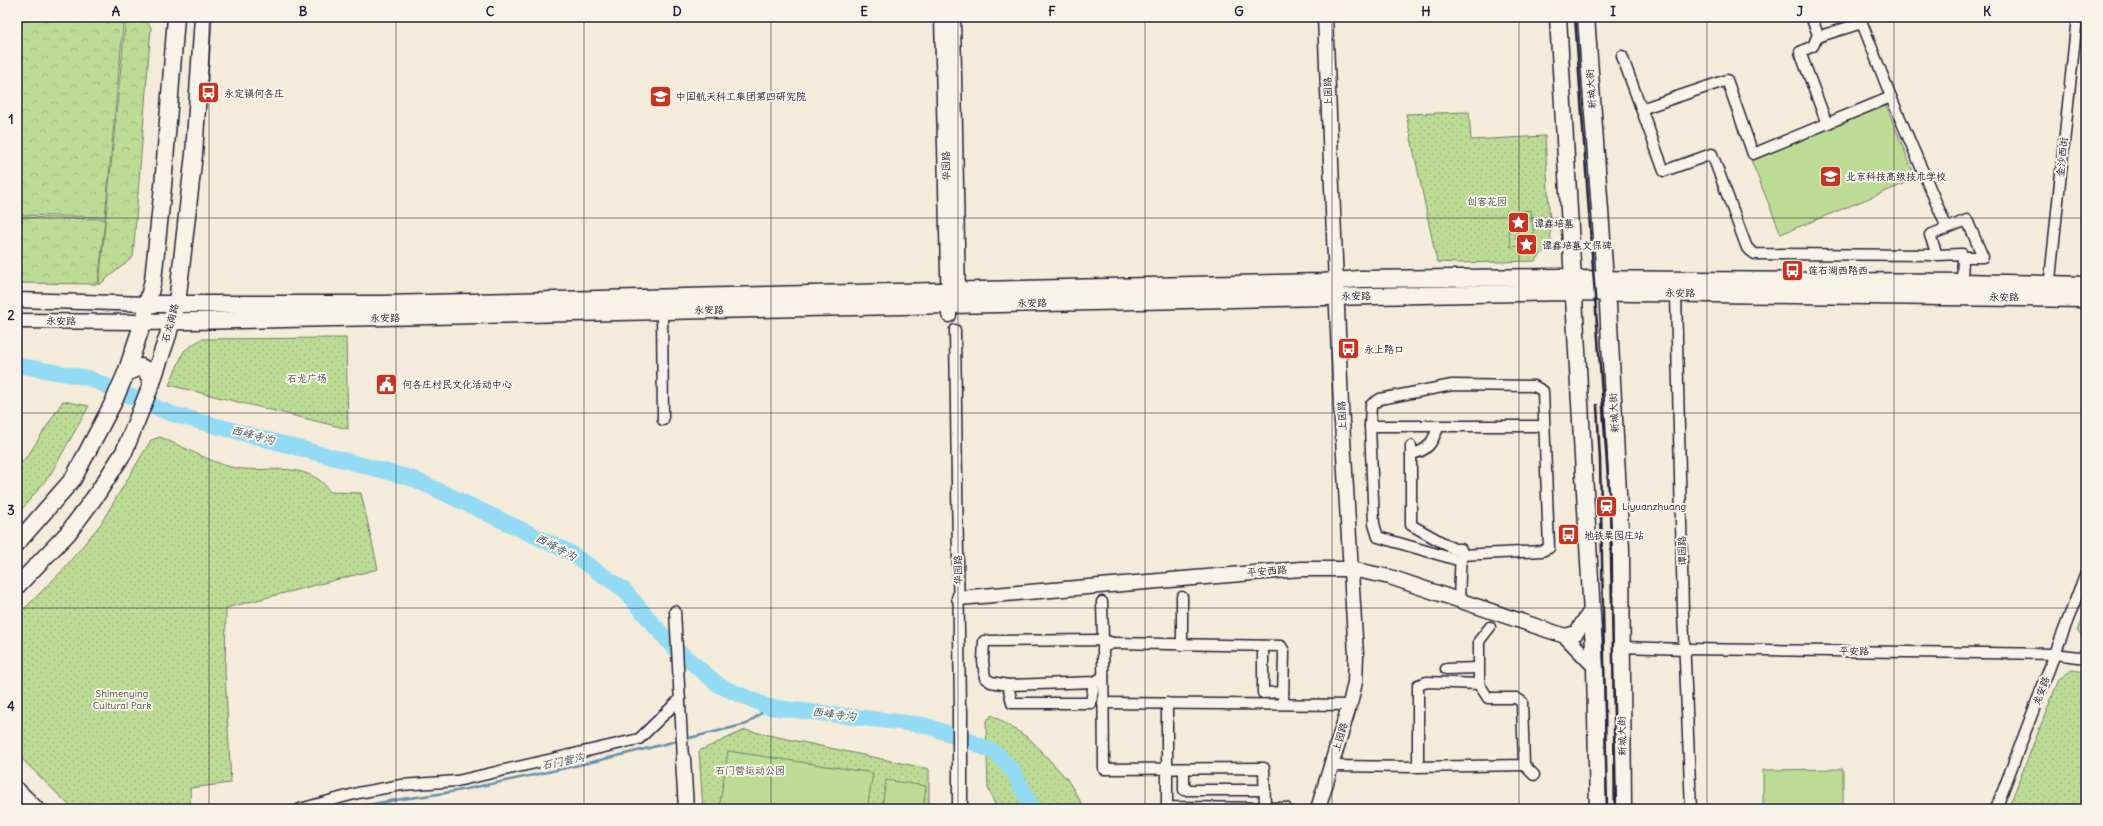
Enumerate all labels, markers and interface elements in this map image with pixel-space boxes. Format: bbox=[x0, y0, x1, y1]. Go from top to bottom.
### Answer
text: A bbox=[112, 3, 121, 20]
text: B bbox=[299, 3, 308, 20]
text: C bbox=[486, 3, 495, 20]
text: D bbox=[672, 3, 682, 20]
text: E bbox=[860, 3, 868, 20]
text: F bbox=[1048, 3, 1056, 20]
text: G bbox=[1234, 3, 1244, 20]
text: H bbox=[1421, 3, 1431, 20]
text: I bbox=[1610, 3, 1616, 20]
text: J bbox=[1797, 3, 1804, 20]
text: K bbox=[1983, 3, 1992, 20]
street label: 新城大街 bbox=[1583, 69, 1599, 109]
street label: 上园路 bbox=[1321, 77, 1335, 107]
bus stop icon: 永定镇何各庄 bbox=[196, 80, 222, 106]
school or university icon: 中国航天科工集团第四研究院 bbox=[647, 83, 673, 109]
place label: 永定镇何各庄 bbox=[224, 87, 284, 100]
place label: 中国航天科工集团第四研究院 bbox=[676, 90, 806, 103]
text: 1 bbox=[8, 111, 14, 128]
street label: 金沙西街 bbox=[2053, 136, 2071, 178]
street label: 华园路 bbox=[939, 151, 953, 181]
school or university icon: 北京科技高级技术学校 bbox=[1817, 163, 1843, 189]
place label: 北京科技高级技术学校 bbox=[1846, 170, 1946, 183]
park label: 创客花园 bbox=[1467, 195, 1507, 208]
place icon: 谭鑫培墓 bbox=[1506, 210, 1532, 236]
place label: 谭鑫培墓 bbox=[1534, 217, 1574, 230]
place icon: 谭鑫培墓文保碑 bbox=[1514, 232, 1540, 258]
place label: 谭鑫培墓文保碑 bbox=[1542, 239, 1612, 252]
bus stop icon: 莲石湖西路西 bbox=[1779, 257, 1805, 283]
place label: 莲石湖西路西 bbox=[1808, 264, 1868, 277]
street label: 永安路 bbox=[1665, 286, 1695, 300]
street label: 永安路 bbox=[1341, 289, 1371, 303]
street label: 永安路 bbox=[1989, 290, 2019, 304]
street label: 永安路 bbox=[1017, 296, 1047, 310]
street label: 石龙南路 bbox=[159, 302, 181, 344]
street label: 永安路 bbox=[694, 303, 724, 317]
text: 2 bbox=[7, 307, 15, 324]
street label: 永安路 bbox=[370, 311, 400, 325]
street label: 永安路 bbox=[46, 314, 76, 328]
bus stop icon: 永上路口 bbox=[1336, 336, 1362, 362]
place label: 永上路口 bbox=[1364, 343, 1404, 356]
public building icon: 何各庄村民文化活动中心 bbox=[373, 371, 399, 397]
park label: 石龙广场 bbox=[287, 372, 327, 385]
place label: 何各庄村民文化活动中心 bbox=[402, 378, 512, 391]
street label: 新城大街 bbox=[1606, 393, 1622, 433]
street label: 上园路 bbox=[1335, 401, 1349, 431]
water label: 西峰寺沟 bbox=[230, 423, 277, 448]
station icon: Liyuanzhuang bbox=[1593, 493, 1619, 519]
place label: Liyuanzhuang bbox=[1622, 500, 1686, 513]
text: 3 bbox=[7, 502, 15, 519]
bus stop icon: 地铁栗园庄站 bbox=[1556, 522, 1582, 548]
place label: 地铁栗园庄站 bbox=[1584, 529, 1644, 542]
water label: 西峰寺沟 bbox=[533, 530, 580, 564]
street label: 谭园路 bbox=[1675, 536, 1689, 566]
street label: 华园路 bbox=[951, 555, 965, 585]
street label: 平安西路 bbox=[1247, 563, 1287, 579]
street label: 平安路 bbox=[1839, 644, 1869, 658]
street label: 龙安路 bbox=[2030, 675, 2052, 707]
park label: Shimenying Cultural Park bbox=[93, 687, 151, 712]
text: 4 bbox=[7, 698, 15, 715]
water label: 西峰寺沟 bbox=[811, 704, 858, 724]
street label: 新城大街 bbox=[1615, 716, 1629, 756]
street label: 上园路 bbox=[1329, 721, 1351, 753]
water label: 石门营沟 bbox=[540, 749, 587, 772]
park label: 石门营运动公园 bbox=[715, 764, 785, 777]

